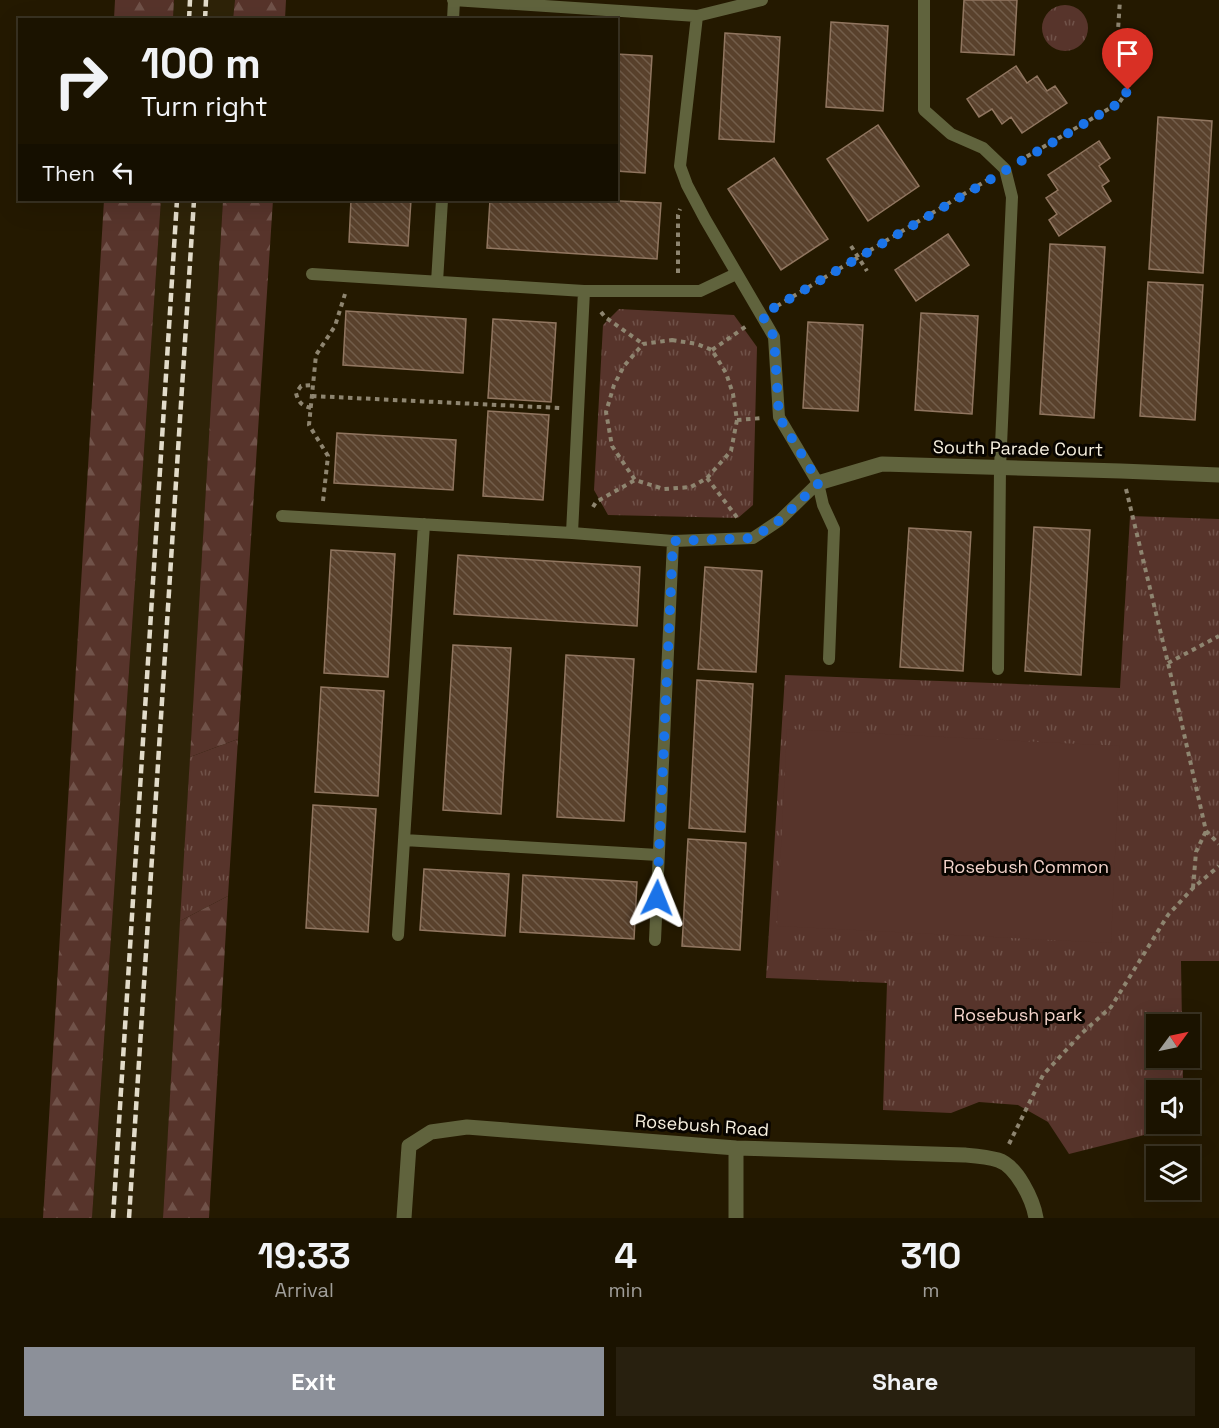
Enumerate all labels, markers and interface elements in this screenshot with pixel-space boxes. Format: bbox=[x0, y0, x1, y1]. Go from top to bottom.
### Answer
pin bbox=[1102, 28, 1153, 90]
text: 100 m bbox=[141, 37, 261, 90]
icon: arrive bbox=[1111, 37, 1144, 70]
icon: right bbox=[42, 42, 120, 120]
text: Turn right bbox=[141, 89, 268, 124]
icon: left bbox=[107, 156, 140, 189]
text: Then bbox=[42, 159, 95, 187]
street label: South Parade Court bbox=[933, 435, 1103, 461]
park label: Rosebush Common bbox=[943, 855, 1109, 878]
position arrow bbox=[625, 866, 689, 930]
park label: Rosebush park bbox=[954, 1003, 1083, 1026]
north arrow bbox=[1146, 1014, 1200, 1068]
map controls bbox=[1146, 1014, 1200, 1200]
button: sound bbox=[1146, 1080, 1200, 1134]
street label: Rosebush Road bbox=[634, 1109, 770, 1141]
button: layers bbox=[1146, 1146, 1200, 1200]
text: 19:33 bbox=[258, 1233, 351, 1279]
text: 4 bbox=[614, 1233, 637, 1279]
text: 310 bbox=[900, 1233, 961, 1279]
text: Arrival bbox=[274, 1277, 334, 1303]
text: min bbox=[608, 1277, 643, 1303]
text: m bbox=[922, 1277, 939, 1303]
button: Exit bbox=[24, 1347, 604, 1416]
button: Share bbox=[616, 1347, 1195, 1416]

